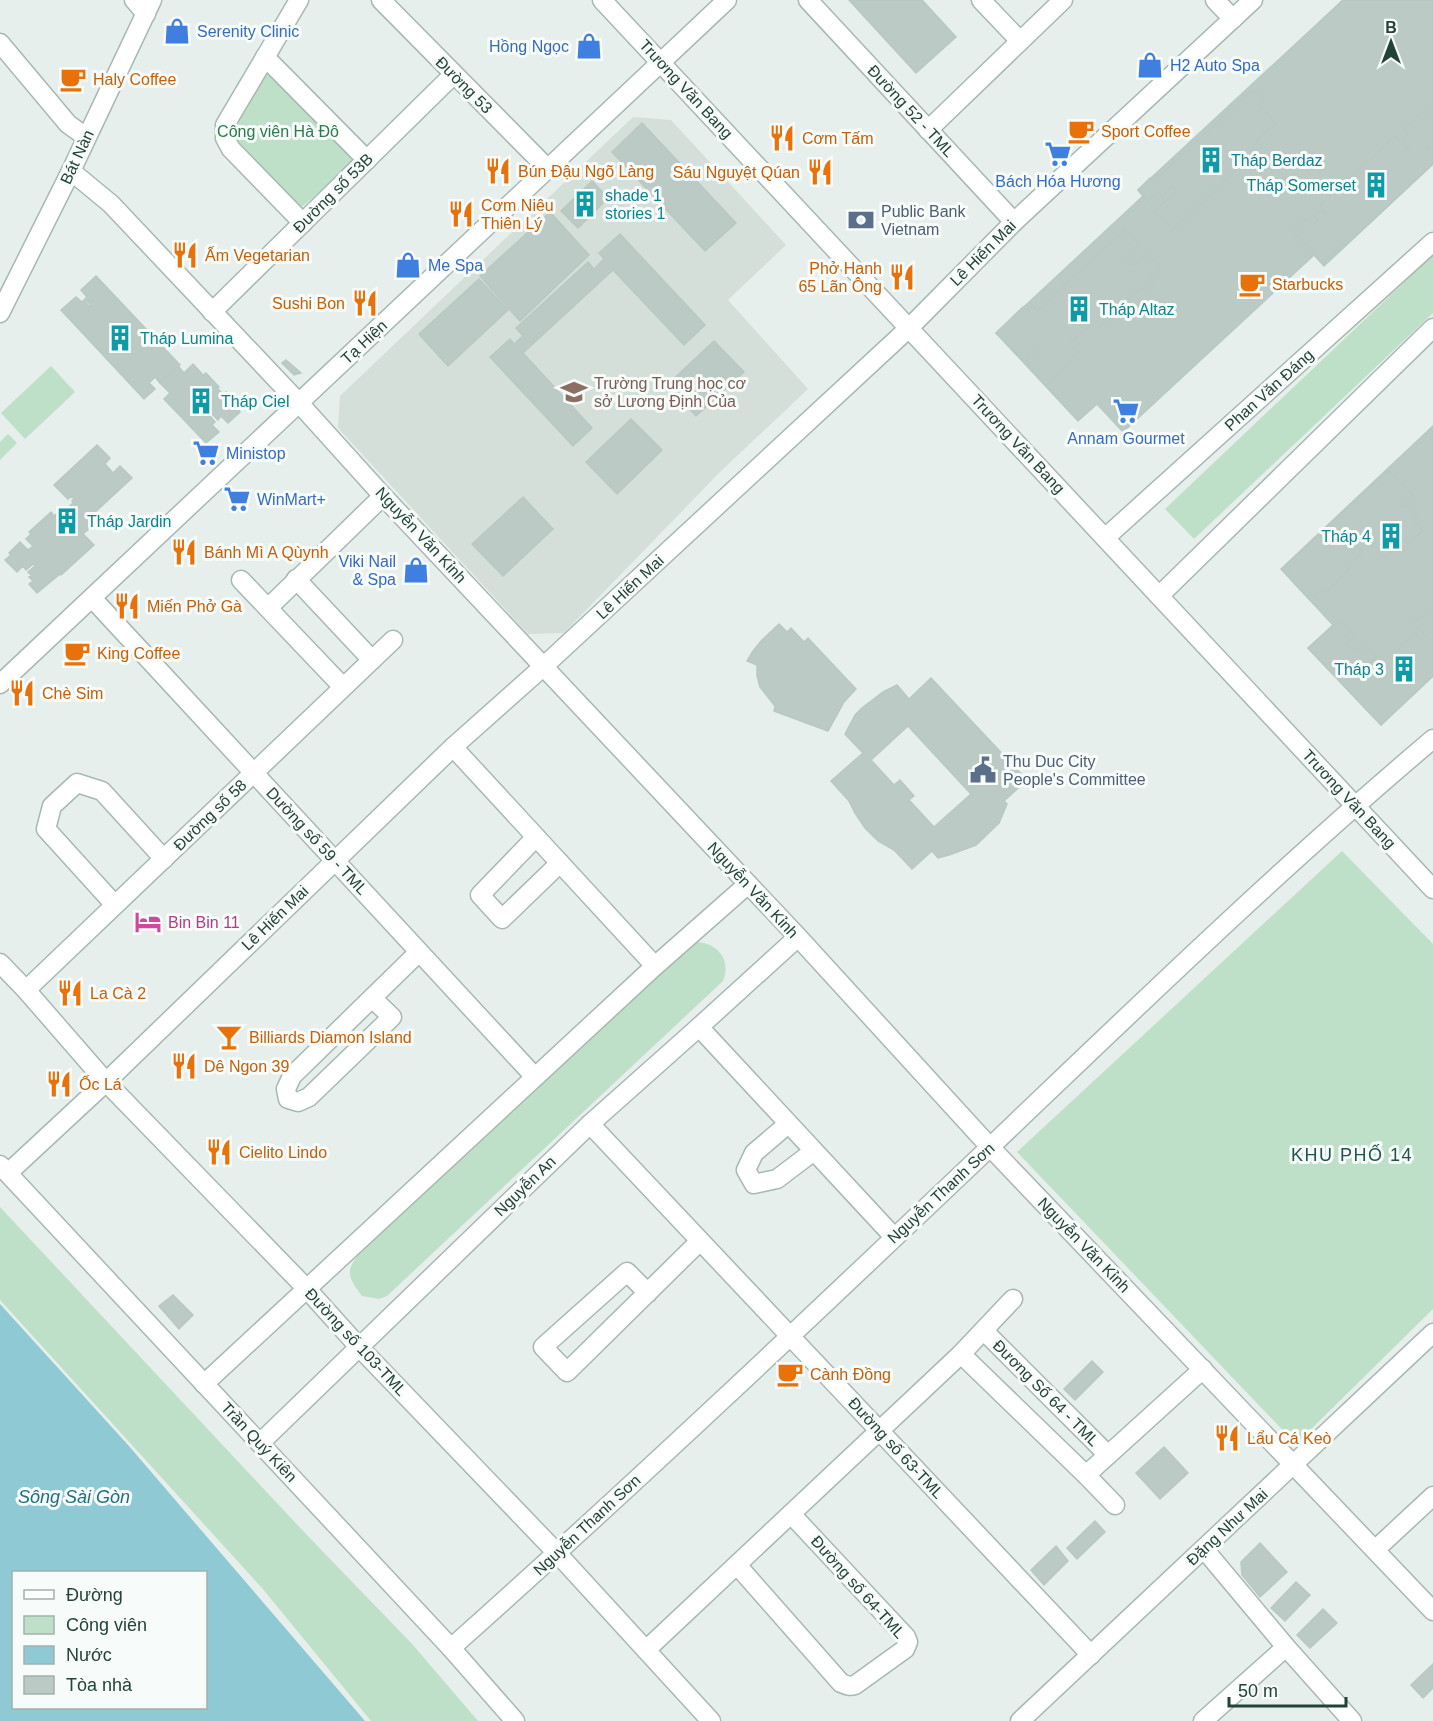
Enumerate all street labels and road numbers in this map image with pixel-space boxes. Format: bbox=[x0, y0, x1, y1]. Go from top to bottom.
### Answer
street label: Trương Văn Bang bbox=[636, 36, 736, 142]
street label: Đường 53 bbox=[432, 53, 496, 117]
street label: Đường 52 - TML bbox=[864, 62, 958, 160]
street label: Bát Nàn bbox=[57, 127, 97, 187]
street label: Đường số 53B bbox=[290, 150, 376, 236]
street label: Lê Hiến Mai bbox=[947, 217, 1019, 289]
street label: Tạ Hiện bbox=[338, 317, 390, 367]
street label: Phan Văn Đáng bbox=[1221, 346, 1317, 434]
street label: Trương Văn Bang bbox=[968, 391, 1068, 497]
street label: Nguyễn Văn Kỉnh bbox=[372, 483, 470, 586]
street label: Lê Hiến Mai bbox=[593, 552, 667, 622]
street label: Trương Văn Bang bbox=[1299, 746, 1399, 852]
street label: Đường số 58 bbox=[170, 776, 250, 854]
street label: Dường số 59 - TML bbox=[263, 784, 371, 898]
street label: Nguyễn Văn Kỉnh bbox=[704, 838, 802, 941]
street label: Lê Hiến Mai bbox=[238, 882, 312, 954]
street label: Nguyễn Thanh Sơn bbox=[884, 1139, 998, 1247]
street label: Nguyễn An bbox=[490, 1152, 559, 1219]
street label: Nguyễn Văn Kỉnh bbox=[1035, 1194, 1134, 1296]
street label: Đường số 103-TML bbox=[302, 1285, 410, 1399]
street label: Đương Số 64 - TML bbox=[990, 1337, 1103, 1450]
street label: Đường số 63-TML bbox=[845, 1394, 947, 1502]
street label: Trần Quý Kiên bbox=[218, 1399, 300, 1485]
street label: Nguyễn Thanh Sơn bbox=[530, 1471, 644, 1579]
street label: Đặng Như Mai bbox=[1183, 1485, 1271, 1569]
street label: Đường số 64-TML bbox=[808, 1532, 908, 1642]

